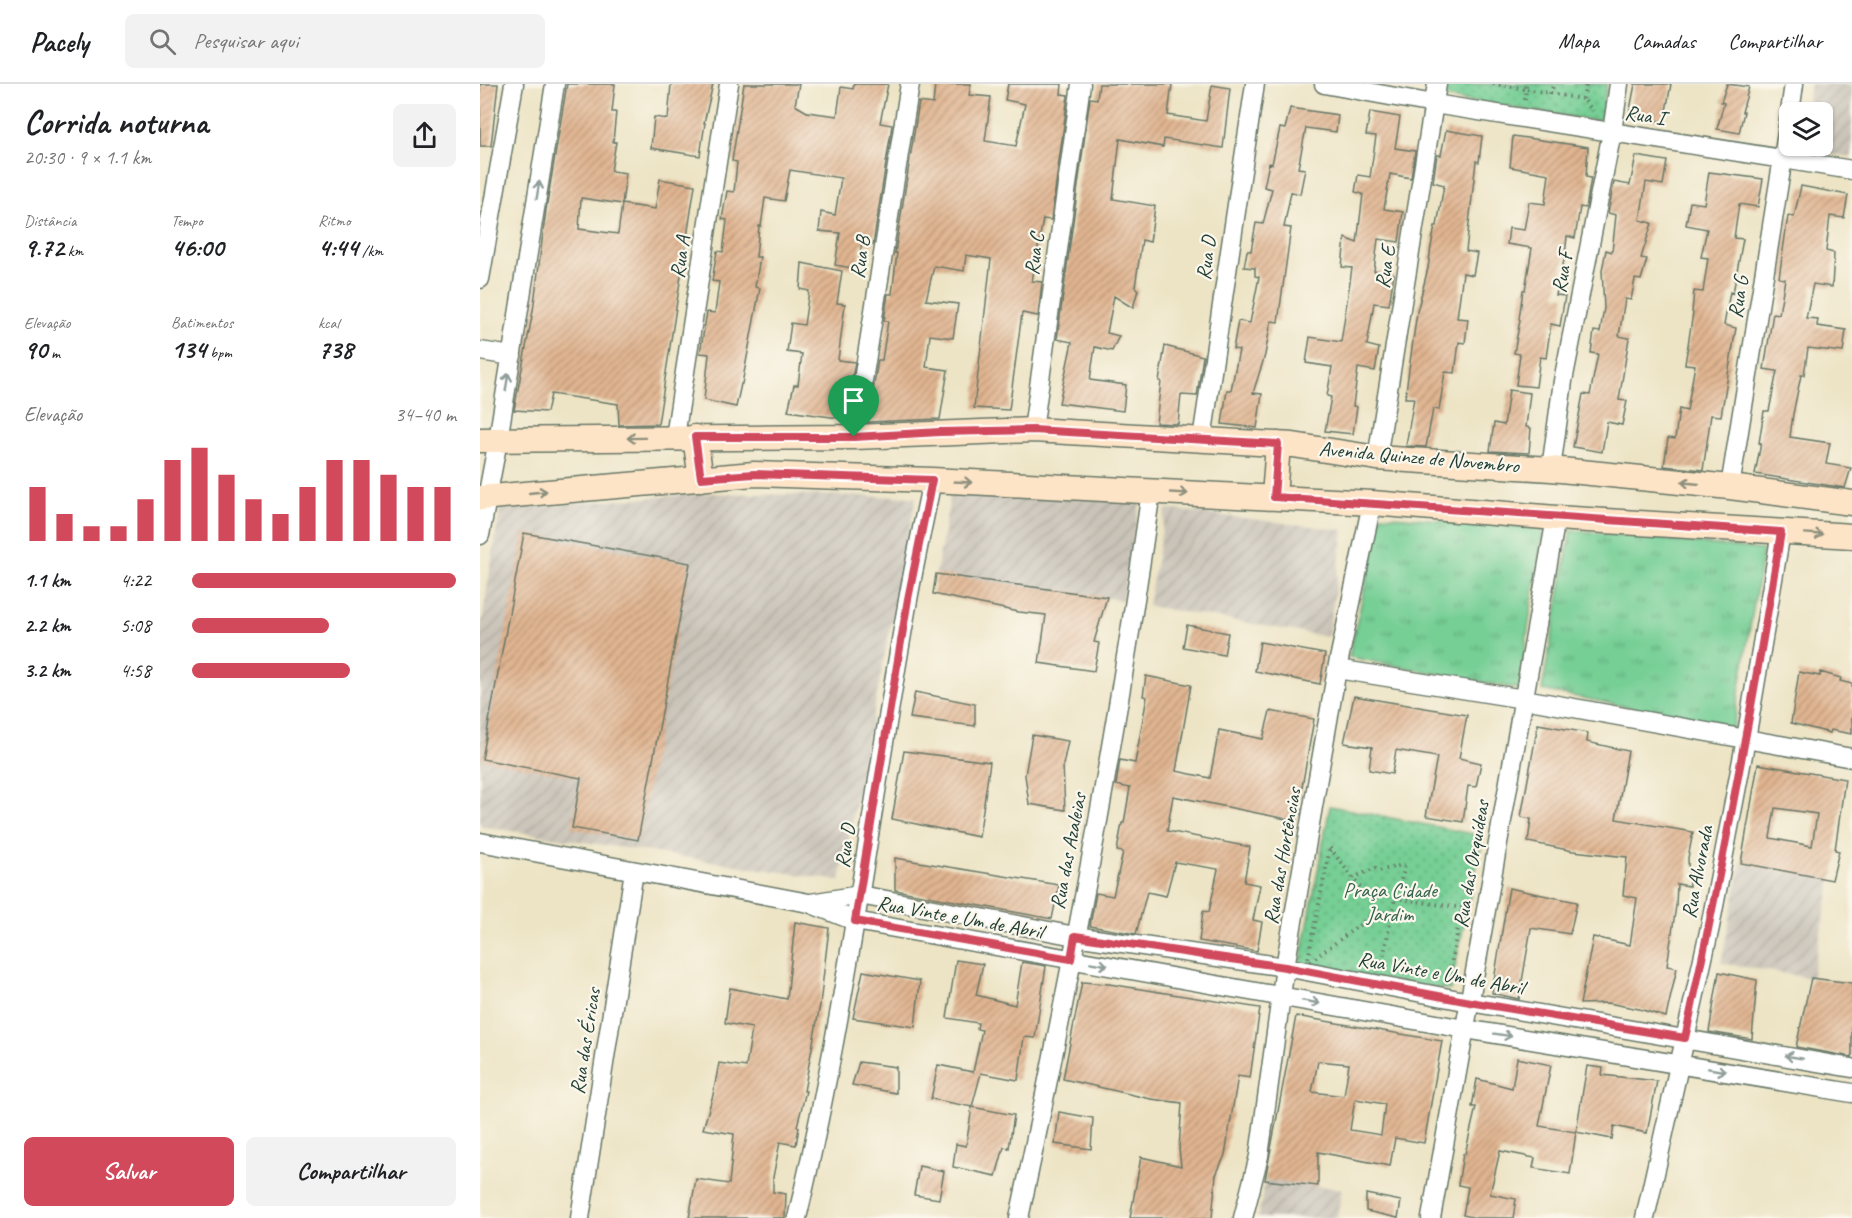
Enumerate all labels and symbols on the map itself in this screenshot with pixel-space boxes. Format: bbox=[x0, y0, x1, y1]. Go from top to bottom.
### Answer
street label: Rua I bbox=[1623, 99, 1671, 132]
one-way arrow bbox=[533, 180, 544, 200]
street label: Rua C bbox=[1018, 229, 1050, 277]
street label: Rua B bbox=[844, 232, 877, 280]
street label: Rua A bbox=[664, 233, 696, 280]
street label: Rua D bbox=[1190, 233, 1222, 282]
street label: Rua E bbox=[1369, 241, 1402, 290]
street label: Rua F bbox=[1545, 244, 1580, 295]
street label: Rua G bbox=[1722, 272, 1755, 320]
one-way arrow bbox=[502, 373, 513, 393]
pin bbox=[828, 375, 879, 437]
one-way arrow bbox=[627, 432, 647, 444]
street label: Avenida Quinze de Novembro bbox=[1318, 435, 1522, 479]
one-way arrow bbox=[953, 476, 973, 487]
one-way arrow bbox=[1680, 477, 1700, 488]
one-way arrow bbox=[528, 486, 548, 497]
one-way arrow bbox=[1169, 487, 1189, 498]
one-way arrow bbox=[1803, 529, 1823, 540]
street label: Rua das Hortências bbox=[1257, 784, 1307, 926]
street label: Rua das Azaleias bbox=[1044, 789, 1092, 911]
street label: Rua das Orquídeas bbox=[1447, 796, 1495, 930]
street label: Rua D bbox=[829, 820, 862, 870]
street label: Rua Alvorada bbox=[1675, 822, 1719, 921]
park label: Praça Cidade Jardim bbox=[1343, 877, 1439, 927]
street label: Rua Vinte e Um de Abril bbox=[875, 890, 1048, 945]
street label: Rua Vinte e Um de Abril bbox=[1356, 946, 1529, 1001]
one-way arrow bbox=[1088, 959, 1108, 970]
street label: Rua das Éricas bbox=[564, 984, 607, 1096]
one-way arrow bbox=[1301, 997, 1321, 1008]
one-way arrow bbox=[1493, 1030, 1513, 1041]
one-way arrow bbox=[1785, 1052, 1805, 1063]
one-way arrow bbox=[1706, 1065, 1726, 1076]

